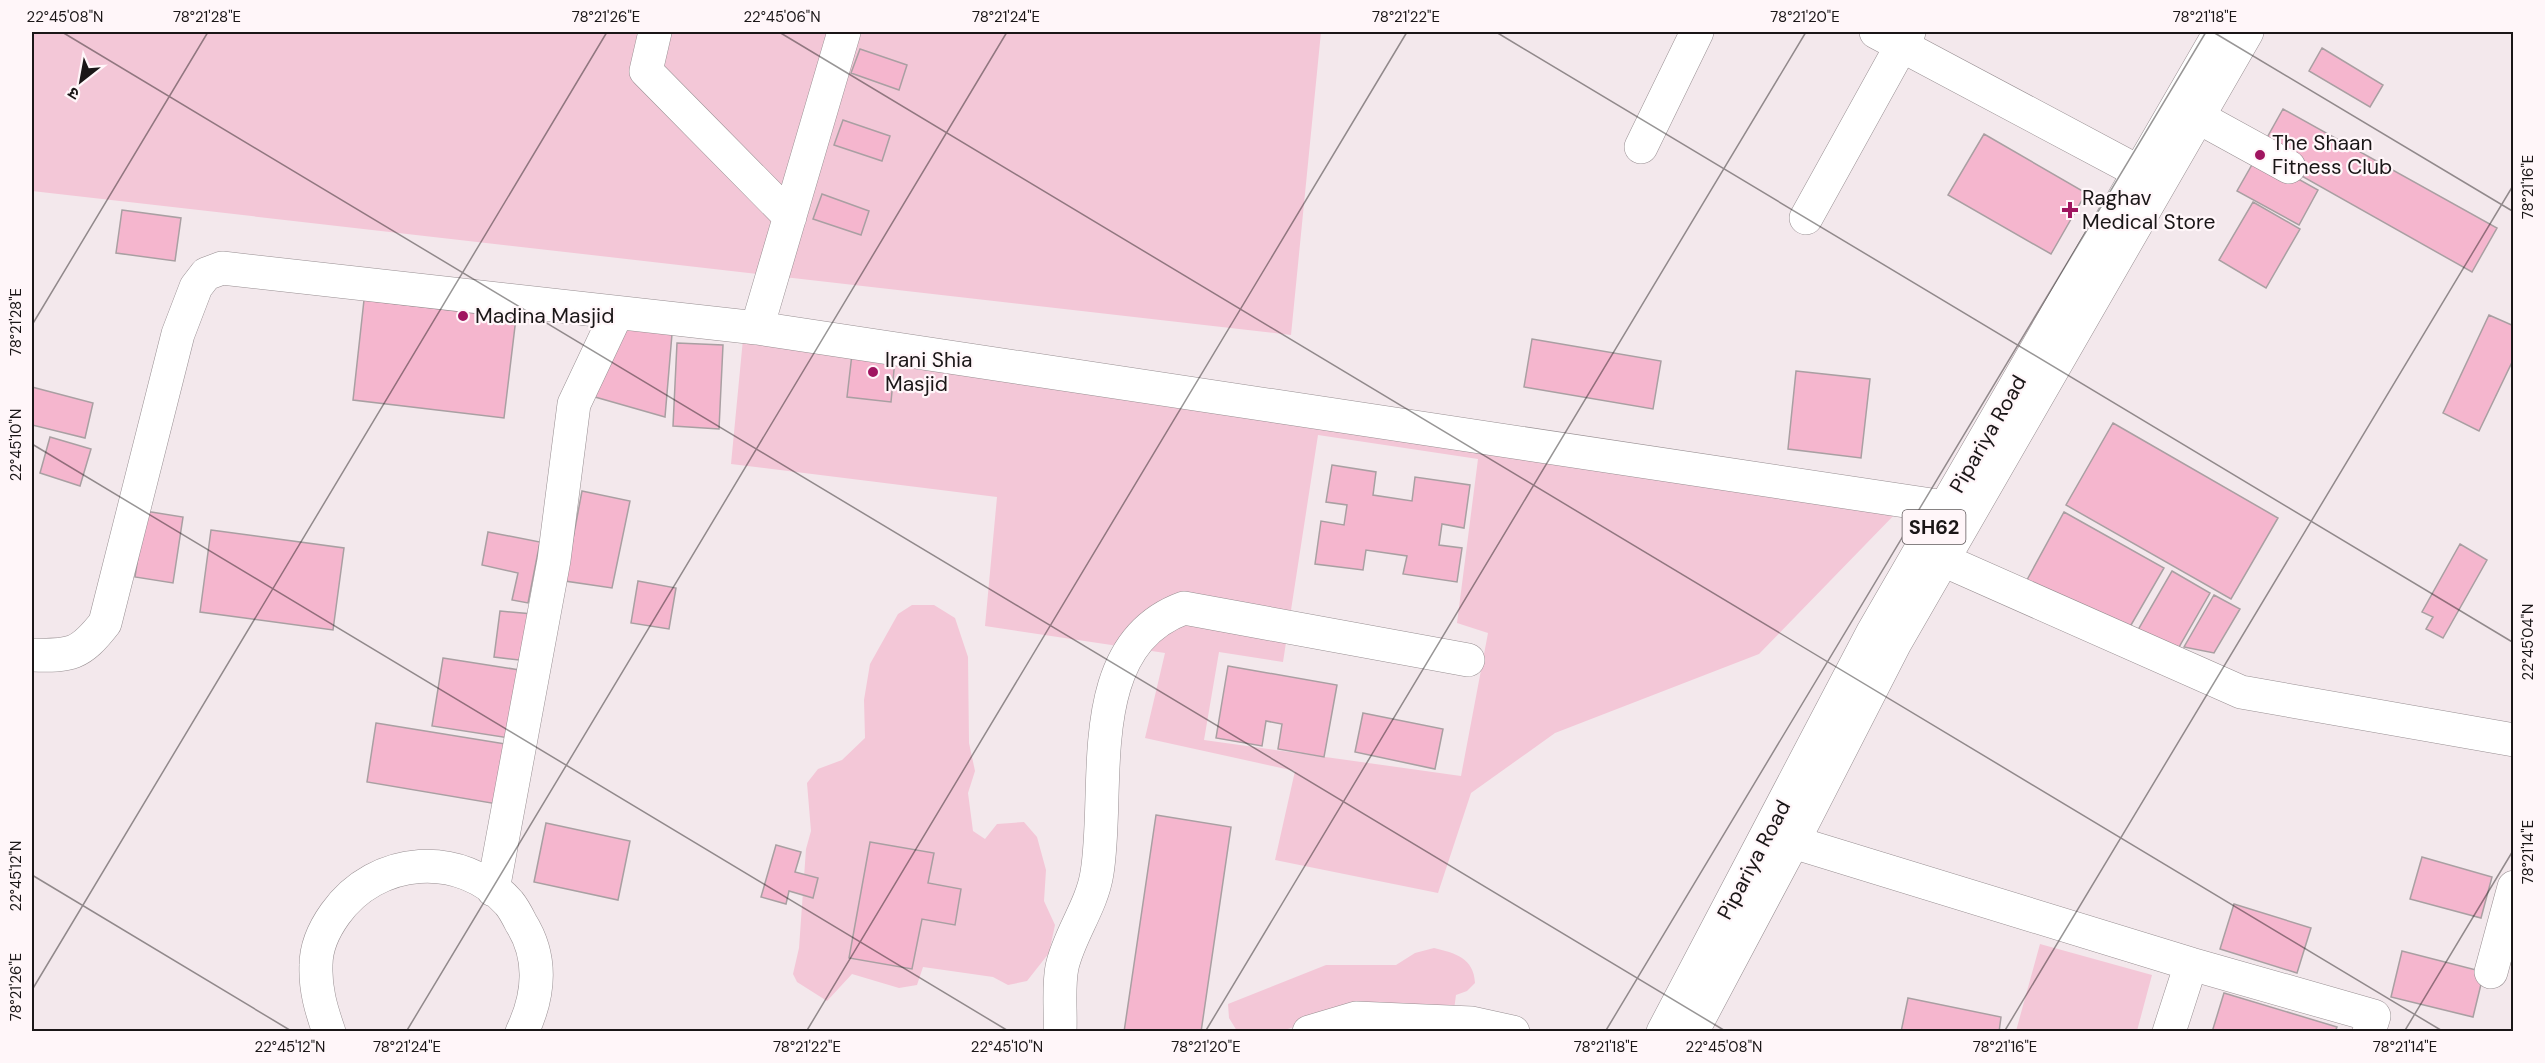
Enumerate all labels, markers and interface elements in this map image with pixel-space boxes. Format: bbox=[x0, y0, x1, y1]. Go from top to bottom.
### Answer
text: 22°45'08"N bbox=[27, 7, 103, 27]
text: 78°21'28"E bbox=[173, 7, 241, 27]
text: 78°21'26"E bbox=[572, 7, 640, 27]
text: 22°45'06"N bbox=[743, 7, 821, 27]
text: 78°21'24"E bbox=[972, 7, 1040, 27]
text: 78°21'22"E bbox=[1372, 7, 1440, 27]
text: 78°21'20"E bbox=[1770, 7, 1840, 27]
text: 78°21'18"E bbox=[2173, 7, 2237, 27]
north arrow bbox=[51, 51, 111, 111]
text: उ bbox=[64, 82, 83, 105]
place label: The Shaan Fitness Club bbox=[2272, 129, 2392, 181]
marker: The Shaan Fitness Club bbox=[2253, 148, 2267, 162]
text: 78°21'16"E bbox=[2518, 155, 2538, 219]
place label: Raghav Medical Store bbox=[2082, 184, 2215, 236]
marker: Raghav Medical Store bbox=[2063, 203, 2077, 217]
text: 78°21'28"E bbox=[6, 288, 26, 356]
place label: Madina Masjid bbox=[475, 302, 614, 330]
marker: Madina Masjid bbox=[456, 309, 470, 323]
place label: Irani Shia Masjid bbox=[885, 346, 973, 398]
marker: Irani Shia Masjid bbox=[866, 365, 880, 379]
street label: Pipariya Road bbox=[1943, 370, 2033, 498]
text: 22°45'10"N bbox=[6, 409, 26, 481]
road number: SH62 bbox=[1902, 510, 1966, 544]
text: 22°45'04"N bbox=[2518, 604, 2538, 680]
street label: Pipariya Road bbox=[1711, 795, 1797, 925]
text: 78°21'14"E bbox=[2518, 820, 2538, 884]
text: 22°45'12"N bbox=[6, 841, 26, 911]
text: 78°21'26"E bbox=[6, 953, 26, 1021]
text: 22°45'12"N bbox=[255, 1037, 325, 1057]
text: 78°21'24"E bbox=[373, 1037, 441, 1057]
text: 78°21'22"E bbox=[773, 1037, 841, 1057]
text: 22°45'10"N bbox=[971, 1037, 1043, 1057]
text: 78°21'20"E bbox=[1171, 1037, 1241, 1057]
text: 78°21'18"E bbox=[1574, 1037, 1638, 1057]
text: 22°45'08"N bbox=[1686, 1037, 1762, 1057]
text: 78°21'16"E bbox=[1973, 1037, 2037, 1057]
text: 78°21'14"E bbox=[2373, 1037, 2437, 1057]

